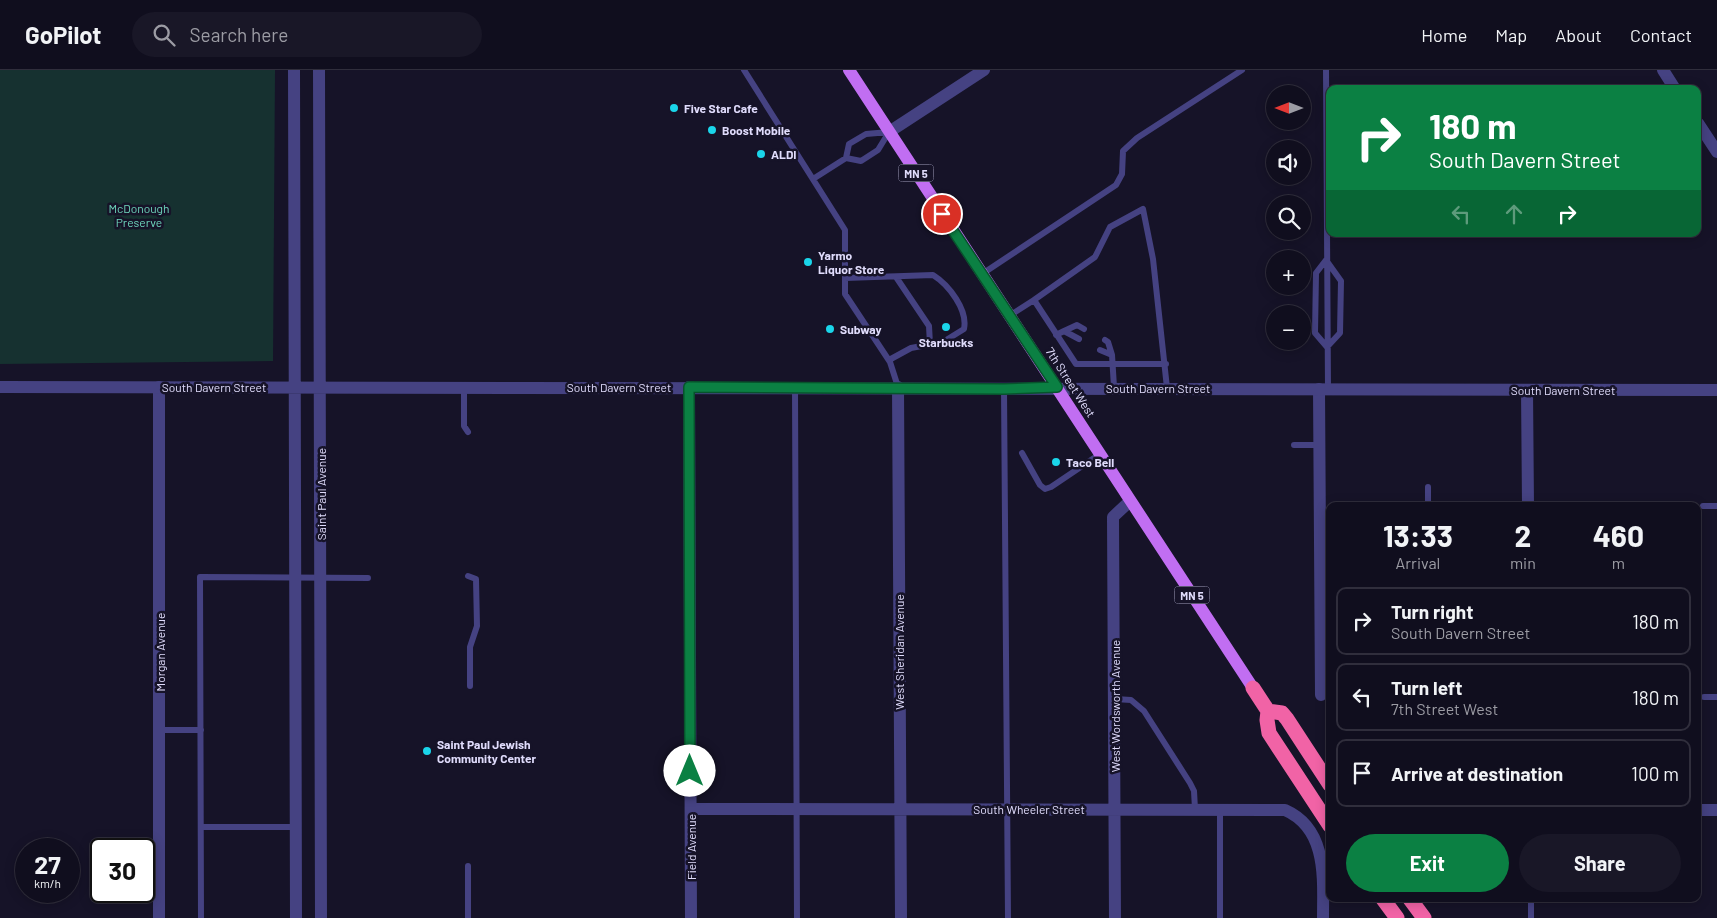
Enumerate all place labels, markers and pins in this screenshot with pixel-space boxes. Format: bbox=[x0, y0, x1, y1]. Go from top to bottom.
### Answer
place label: Five Star Cafe bbox=[684, 101, 758, 115]
marker: Five Star Cafe bbox=[668, 102, 680, 114]
place label: Boost Mobile bbox=[722, 123, 791, 137]
marker: Boost Mobile bbox=[706, 124, 718, 136]
place label: ALDI bbox=[771, 147, 797, 161]
marker: ALDI bbox=[755, 148, 767, 160]
pin bbox=[921, 193, 963, 235]
place label: Yarmo Liquor Store bbox=[818, 248, 885, 276]
marker: Yarmo Liquor Store bbox=[802, 256, 814, 268]
marker: Starbucks bbox=[940, 321, 952, 333]
place label: Subway bbox=[840, 322, 882, 336]
marker: Subway bbox=[824, 323, 836, 335]
place label: Starbucks bbox=[919, 335, 973, 349]
place label: Taco Bell bbox=[1066, 455, 1114, 469]
marker: Taco Bell bbox=[1050, 456, 1062, 468]
place label: Saint Paul Jewish Community Center bbox=[437, 737, 537, 765]
marker: Saint Paul Jewish Community Center bbox=[421, 745, 433, 757]

